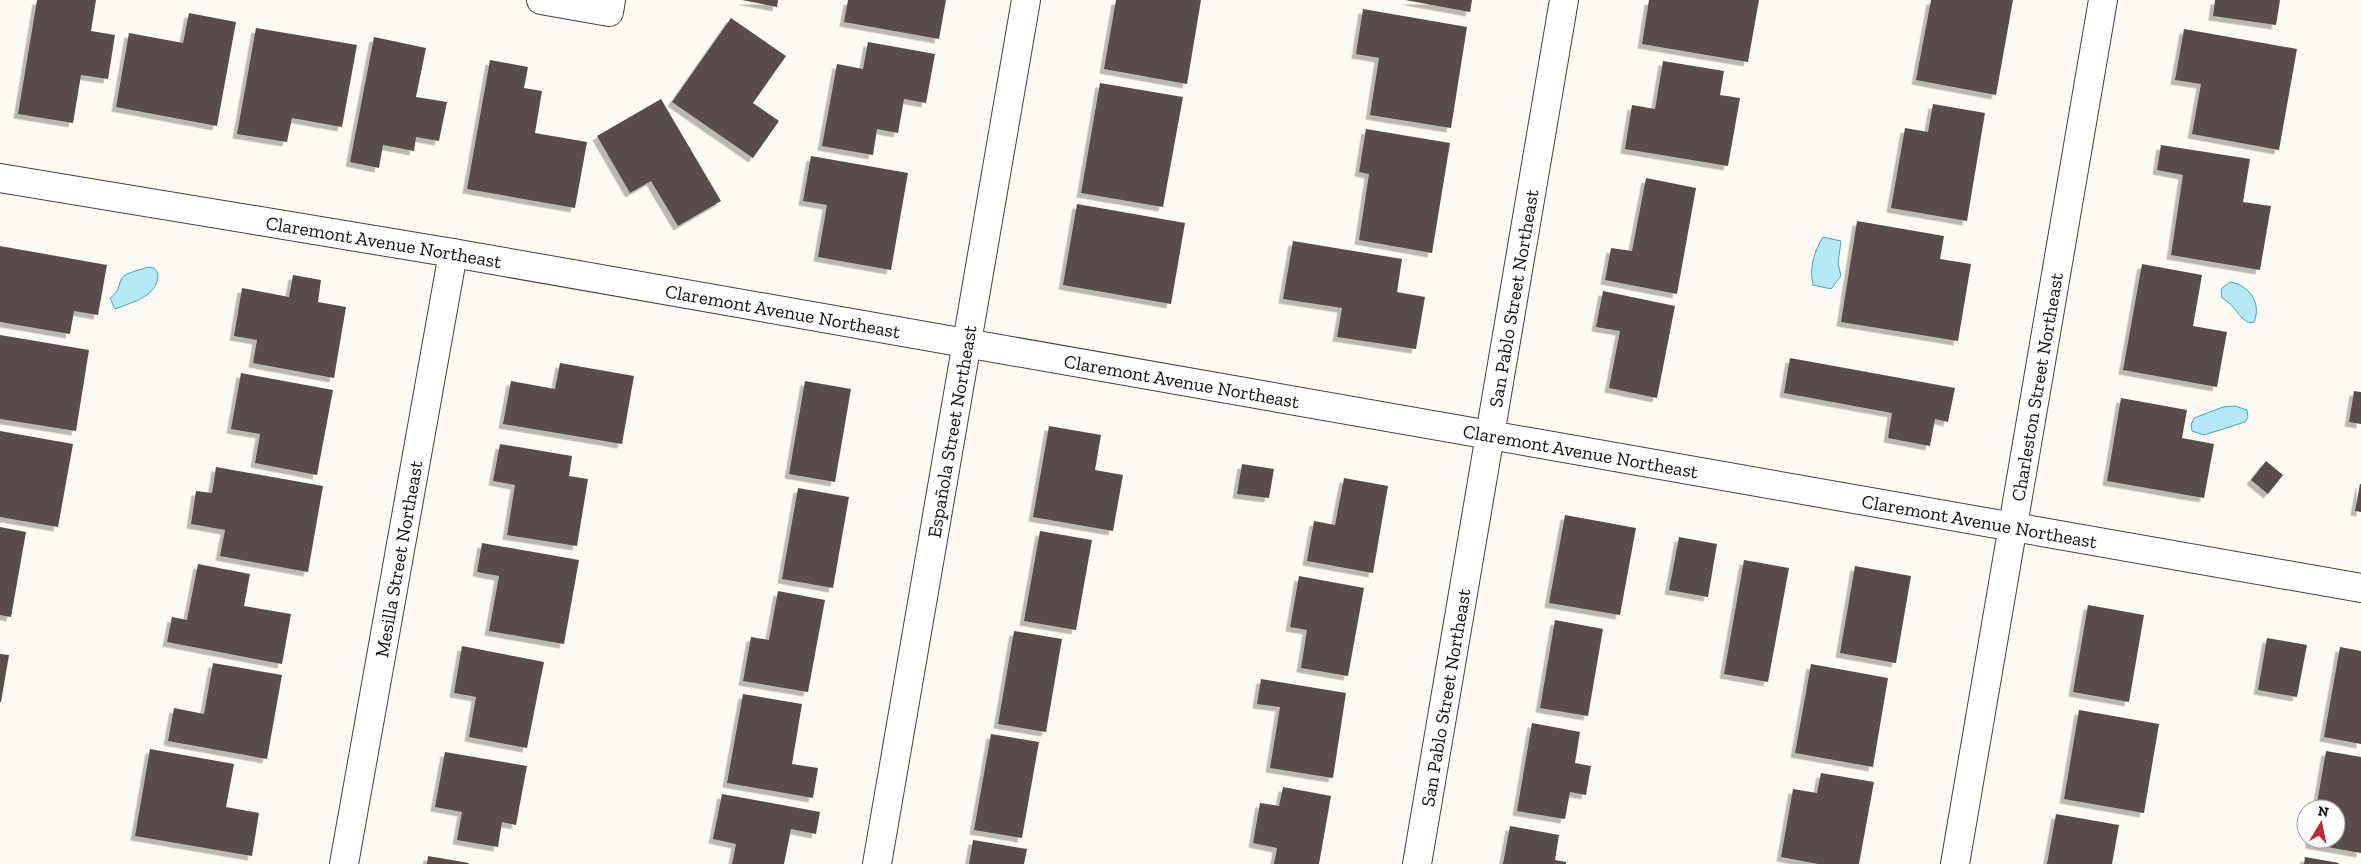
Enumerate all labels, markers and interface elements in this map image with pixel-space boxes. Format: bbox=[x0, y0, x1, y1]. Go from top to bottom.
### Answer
street label: San Pablo Street Northeast bbox=[1483, 187, 1543, 409]
street label: Claremont Avenue Northeast bbox=[264, 211, 503, 273]
street label: Charleston Street Northeast bbox=[2006, 271, 2068, 503]
street label: Claremont Avenue Northeast bbox=[663, 279, 902, 343]
street label: Española Street Northeast bbox=[922, 323, 981, 539]
street label: Claremont Avenue Northeast bbox=[1062, 349, 1301, 413]
street label: Claremont Avenue Northeast bbox=[1461, 419, 1700, 483]
street label: Mesilla Street Northeast bbox=[370, 459, 427, 659]
street label: Claremont Avenue Northeast bbox=[1860, 489, 2099, 553]
street label: San Pablo Street Northeast bbox=[1415, 587, 1475, 808]
north arrow bbox=[2296, 799, 2346, 849]
text: N bbox=[2316, 802, 2330, 821]

